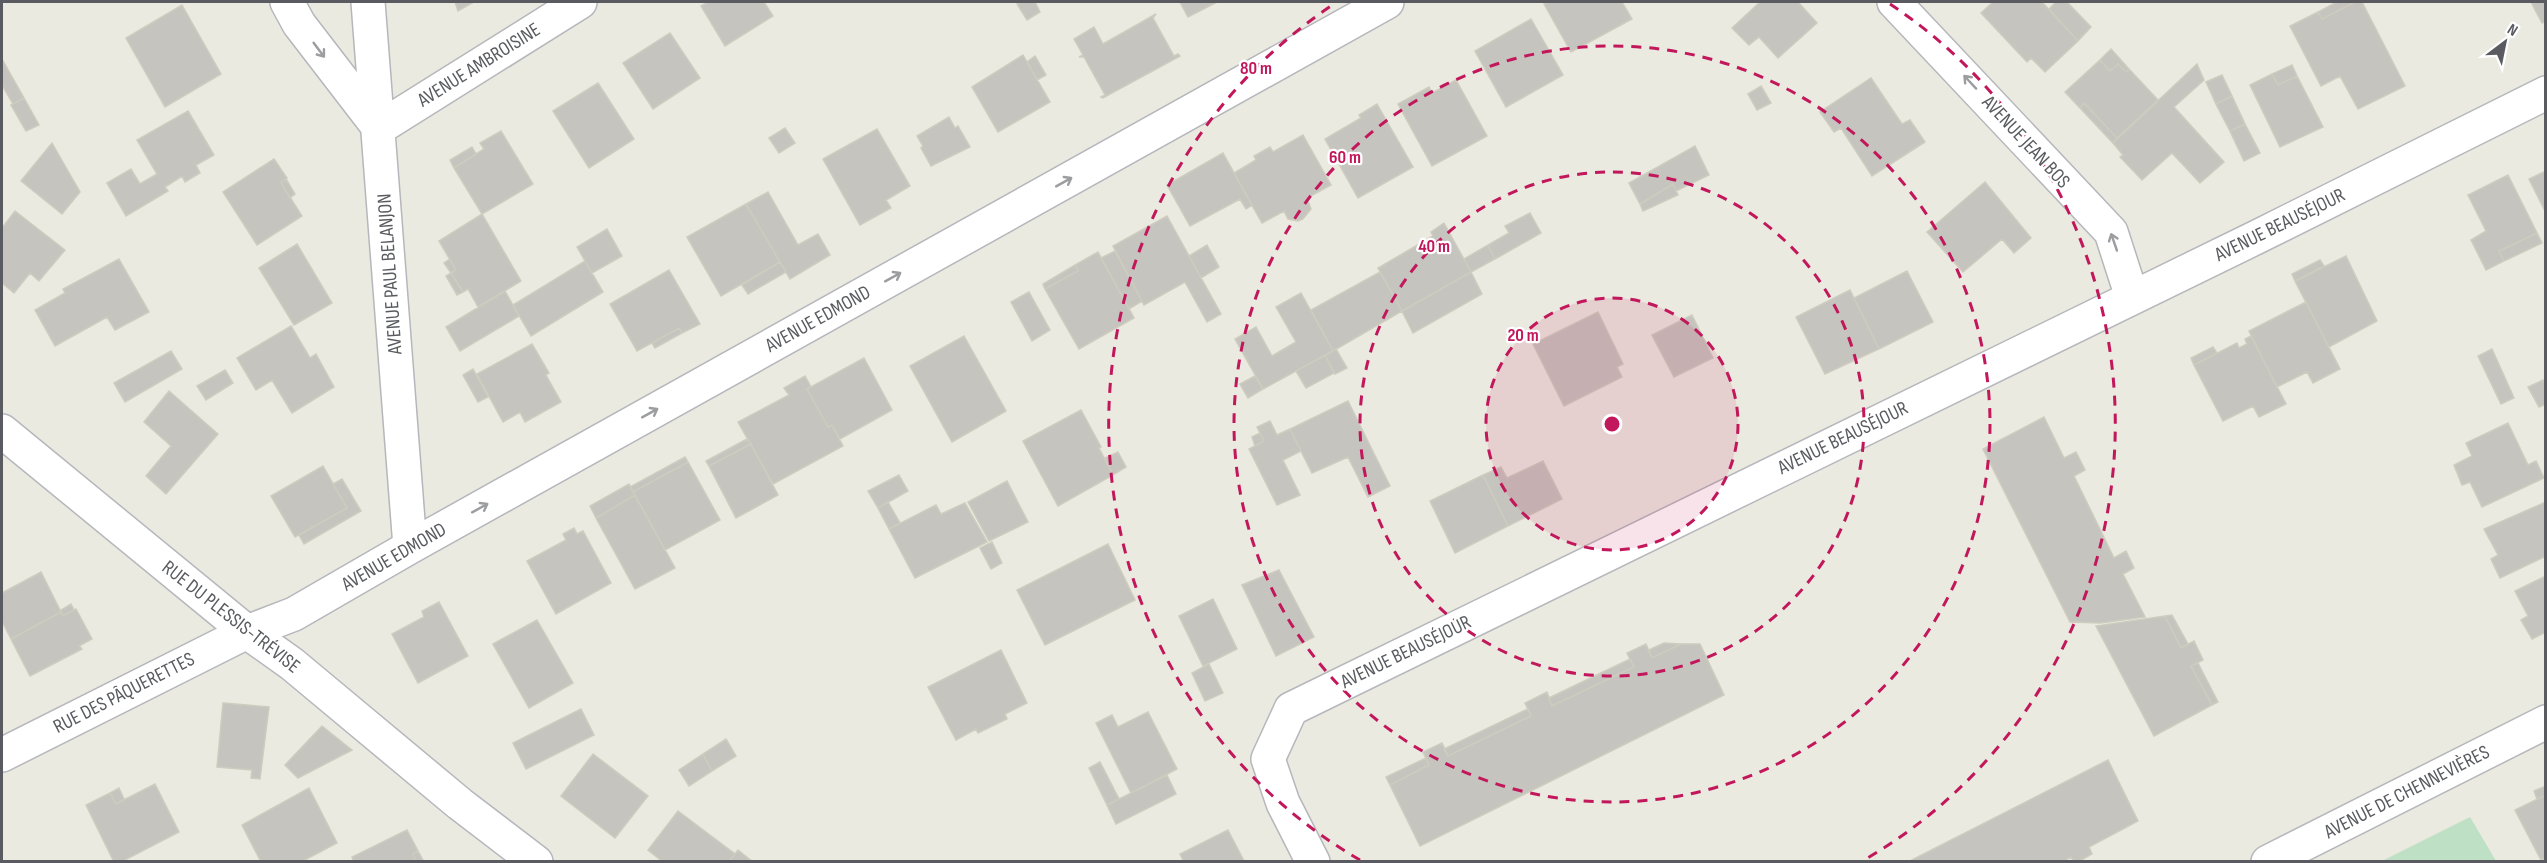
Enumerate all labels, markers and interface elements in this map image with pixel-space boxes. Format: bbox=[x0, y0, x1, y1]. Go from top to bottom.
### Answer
north arrow bbox=[2475, 12, 2535, 72]
street label: AVENUE AMBROISINE bbox=[412, 18, 545, 113]
text: N bbox=[2503, 20, 2521, 41]
one-way arrow bbox=[313, 42, 326, 58]
text: 80 m bbox=[1240, 58, 1272, 79]
one-way arrow bbox=[1963, 75, 1977, 90]
street label: AVENUE JEAN BOS bbox=[1976, 90, 2075, 193]
text: 60 m bbox=[1329, 147, 1361, 168]
one-way arrow bbox=[1054, 176, 1072, 187]
street label: AVENUE BEAUSÉJOUR bbox=[2210, 183, 2349, 267]
street label: AVENUE PAUL BELANJON bbox=[372, 193, 408, 356]
one-way arrow bbox=[2107, 233, 2118, 251]
text: 40 m bbox=[1418, 236, 1450, 257]
one-way arrow bbox=[884, 271, 902, 282]
street label: AVENUE EDMOND bbox=[760, 280, 875, 358]
text: 20 m bbox=[1507, 325, 1539, 346]
street label: AVENUE BEAUSÉJOUR bbox=[1773, 396, 1912, 480]
one-way arrow bbox=[641, 407, 658, 419]
centre of rings bbox=[1602, 414, 1622, 434]
one-way arrow bbox=[470, 502, 488, 513]
street label: AVENUE EDMOND bbox=[337, 517, 450, 597]
street label: RUE DU PLESSIS-TRÉVISE bbox=[157, 556, 305, 678]
street label: AVENUE BEAUSÉJOUR bbox=[1336, 610, 1475, 694]
street label: RUE DES PÂQUERETTES bbox=[49, 647, 199, 739]
street label: AVENUE DE CHENNEVIÈRES bbox=[2320, 740, 2494, 844]

